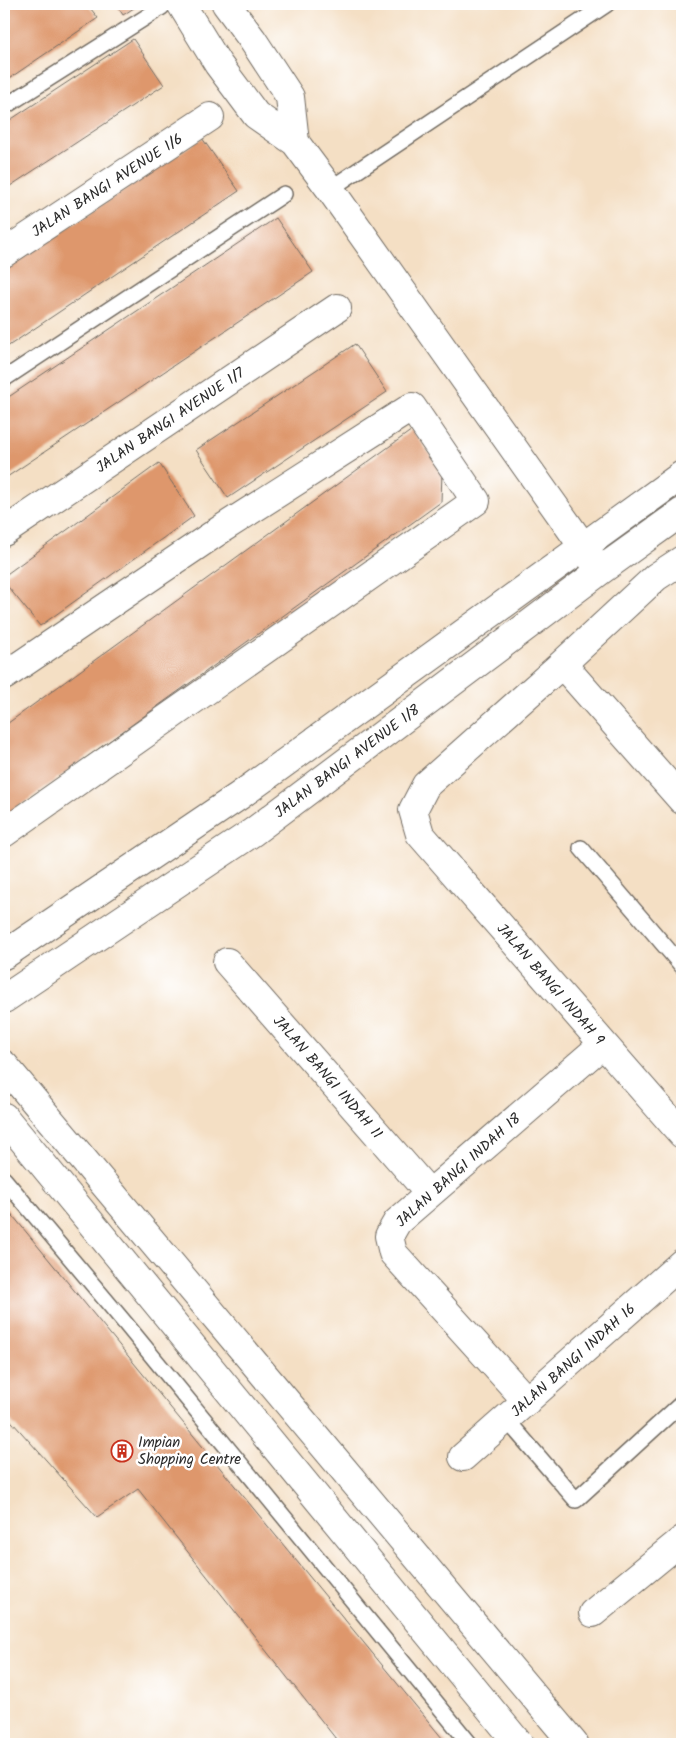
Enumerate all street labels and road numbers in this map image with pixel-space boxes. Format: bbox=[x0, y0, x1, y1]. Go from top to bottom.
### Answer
street label: JALAN BANGI AVENUE 1/6 bbox=[27, 128, 188, 244]
street label: JALAN BANGI AVENUE 1/7 bbox=[91, 361, 251, 480]
street label: JALAN BANGI AVENUE 1/8 bbox=[270, 698, 426, 825]
street label: JALAN BANGI INDAH 9 bbox=[490, 918, 611, 1052]
street label: JALAN BANGI INDAH 11 bbox=[267, 1010, 388, 1145]
street label: JALAN BANGI INDAH 18 bbox=[391, 1107, 527, 1234]
street label: JALAN BANGI INDAH 16 bbox=[506, 1298, 642, 1424]

